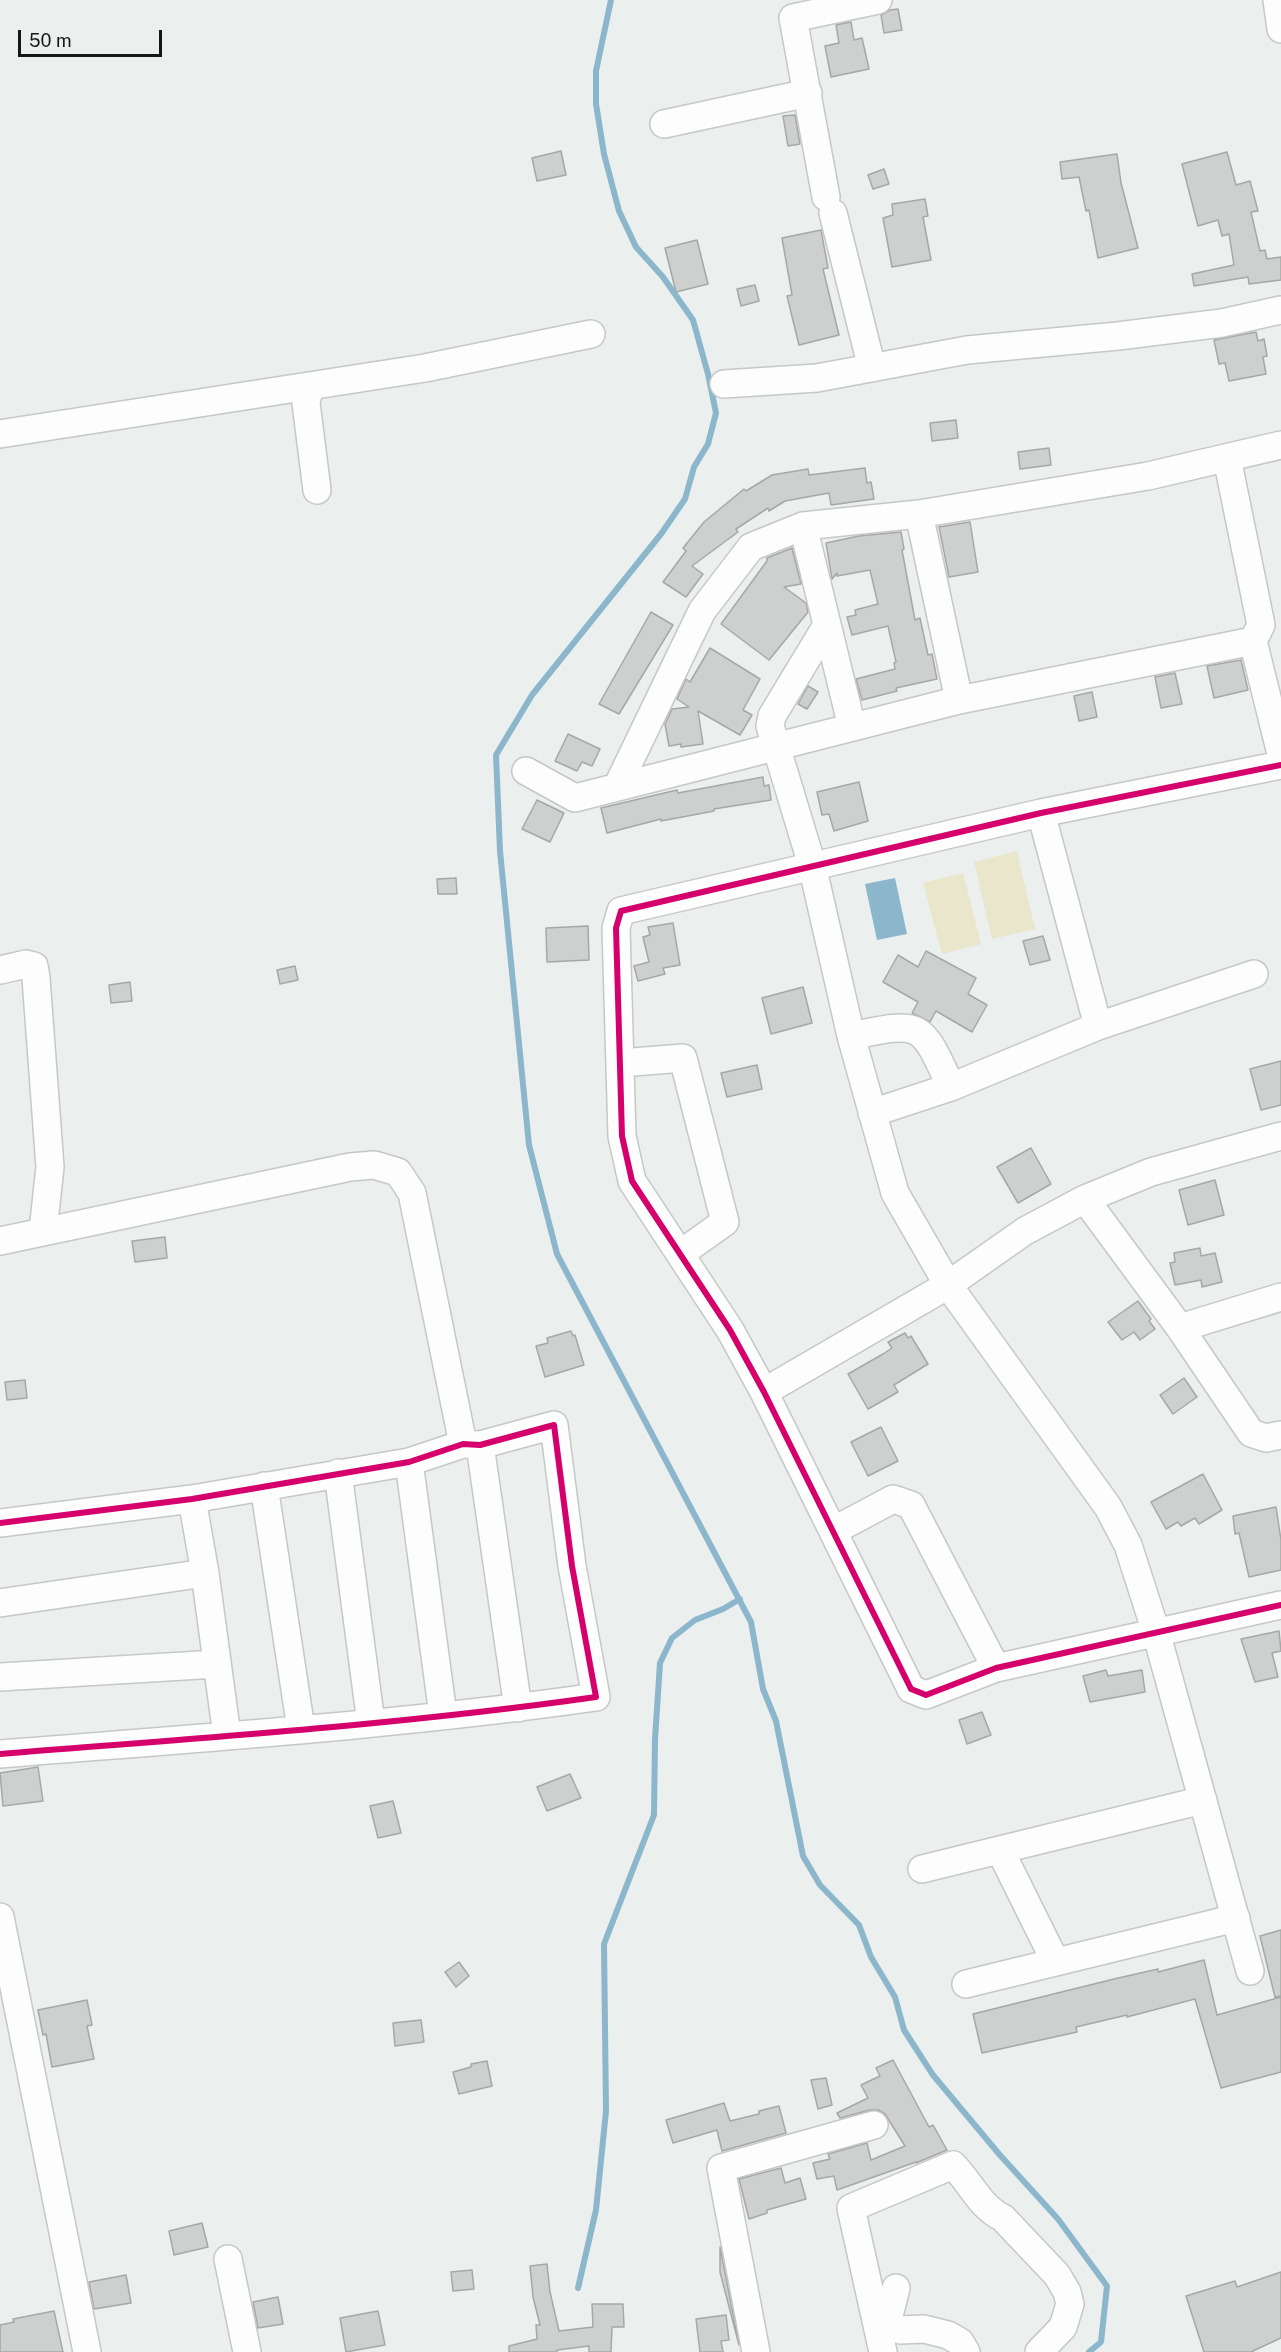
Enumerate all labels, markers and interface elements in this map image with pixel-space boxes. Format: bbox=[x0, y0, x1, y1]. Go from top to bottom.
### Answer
scale bar bbox=[21, 18, 165, 56]
text: 50 m bbox=[29, 30, 72, 51]

